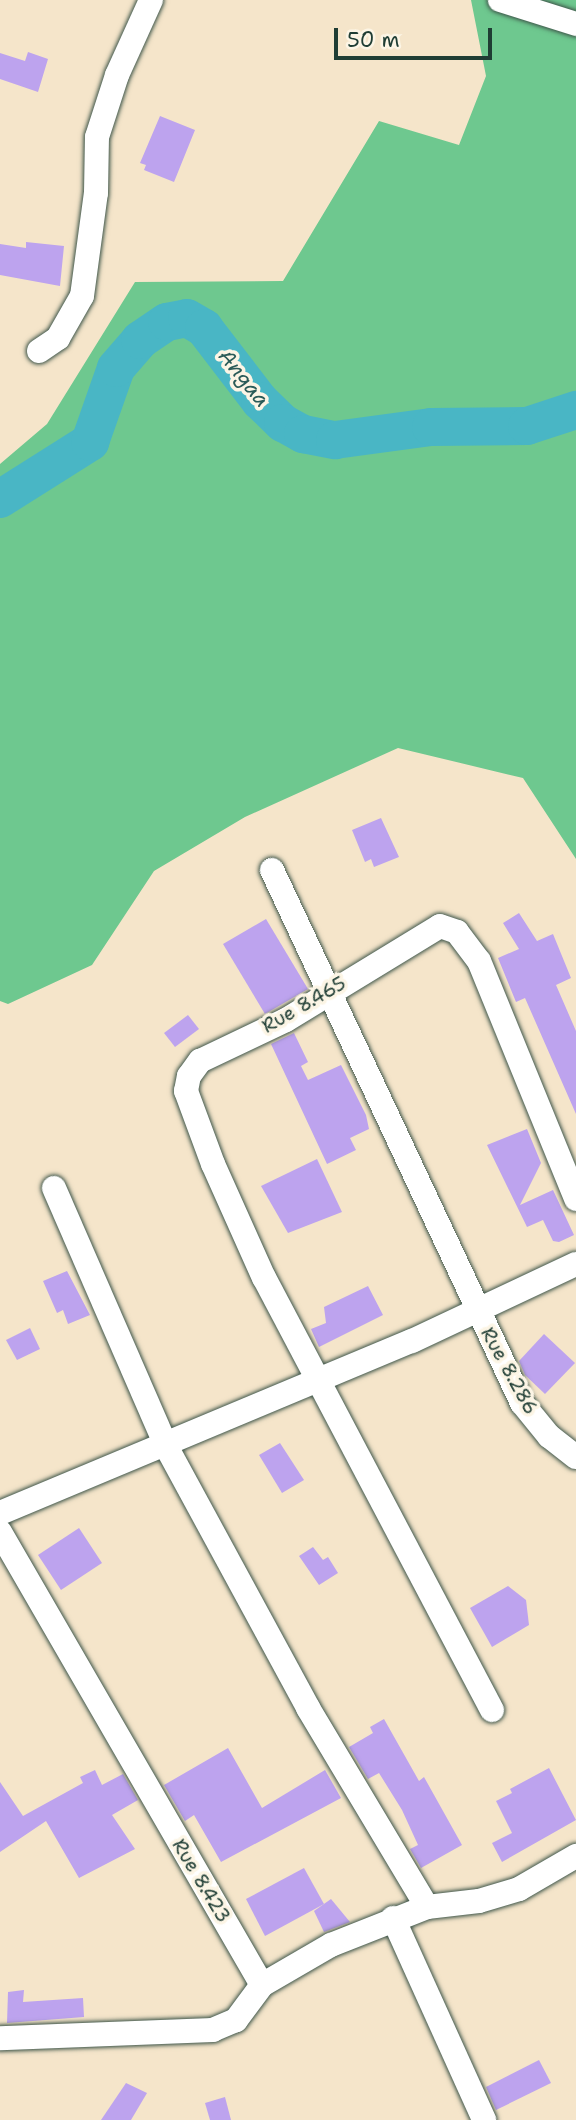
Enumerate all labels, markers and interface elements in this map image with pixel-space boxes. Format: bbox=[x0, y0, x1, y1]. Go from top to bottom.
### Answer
scale bar bbox=[338, 14, 496, 58]
text: 50 m bbox=[347, 26, 400, 54]
water label: Angaa bbox=[213, 344, 275, 412]
street label: Rue 8.465 bbox=[258, 972, 350, 1038]
street label: Rue 8.286 bbox=[476, 1324, 542, 1418]
street label: Rue 8.423 bbox=[167, 1835, 235, 1927]

